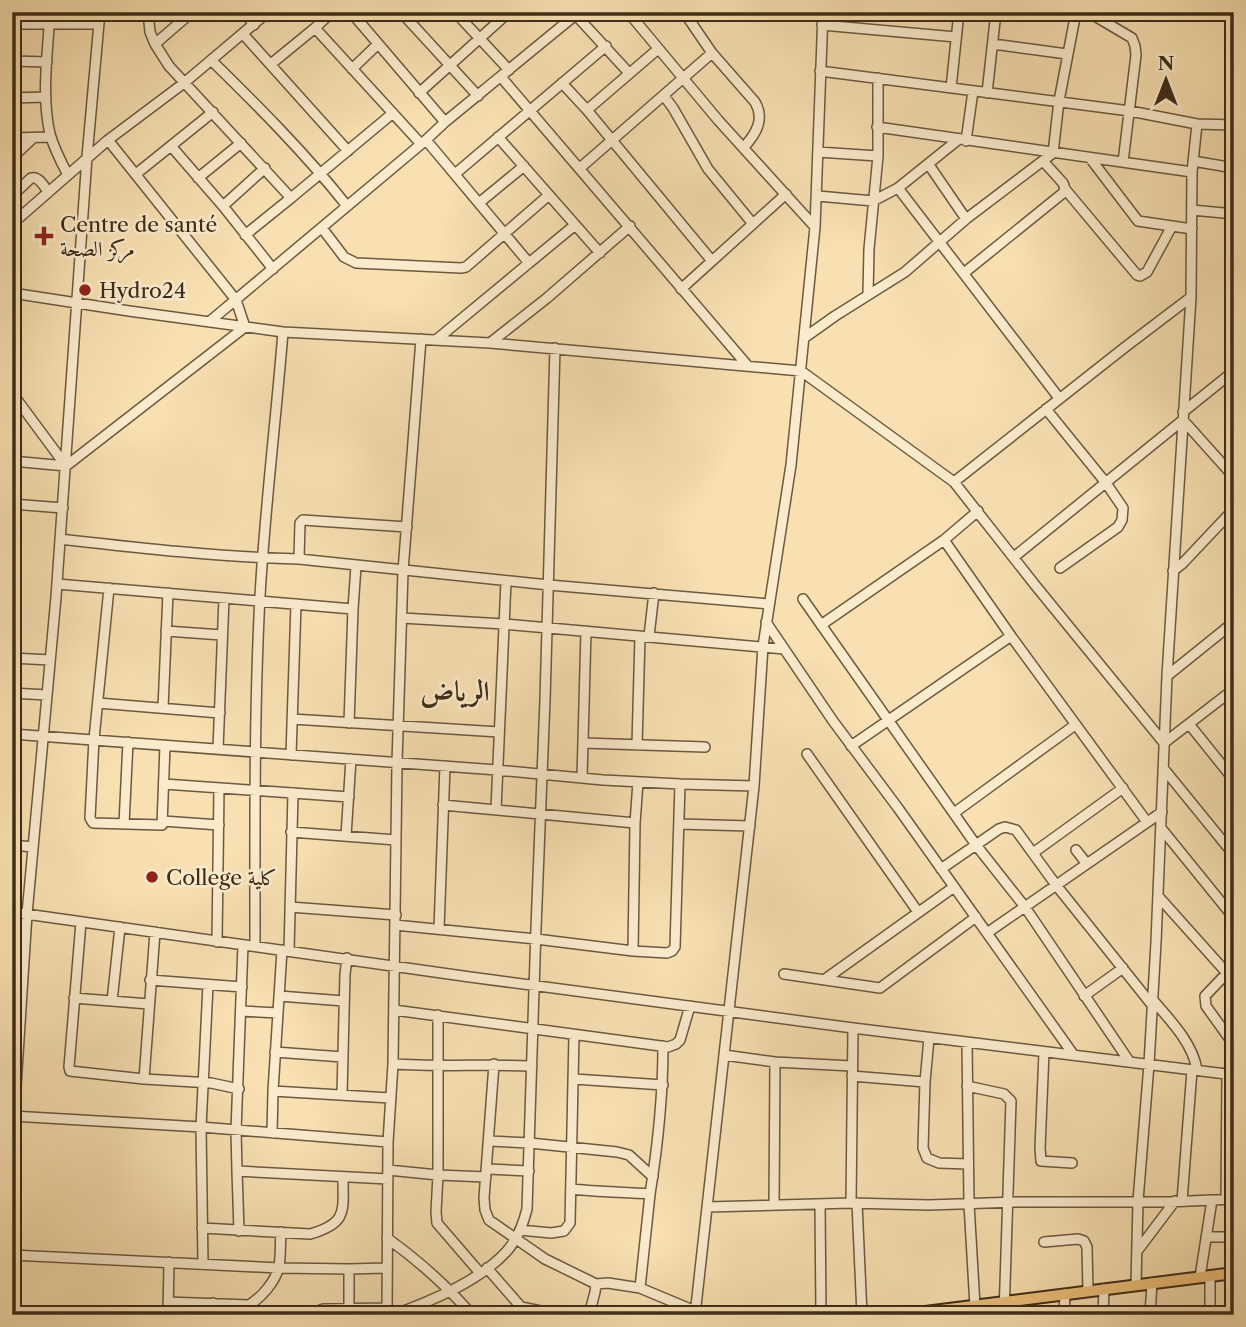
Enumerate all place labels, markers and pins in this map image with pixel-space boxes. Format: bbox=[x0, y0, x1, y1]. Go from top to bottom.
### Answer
place label: Centre de santé مركز الصحة bbox=[60, 212, 217, 264]
marker: Centre de santé مركز الصحة bbox=[34, 226, 54, 246]
place label: Hydro24 bbox=[99, 278, 186, 303]
marker: Hydro24 bbox=[77, 282, 93, 298]
place label: College كلية bbox=[166, 865, 277, 890]
marker: College كلية bbox=[144, 869, 160, 885]

